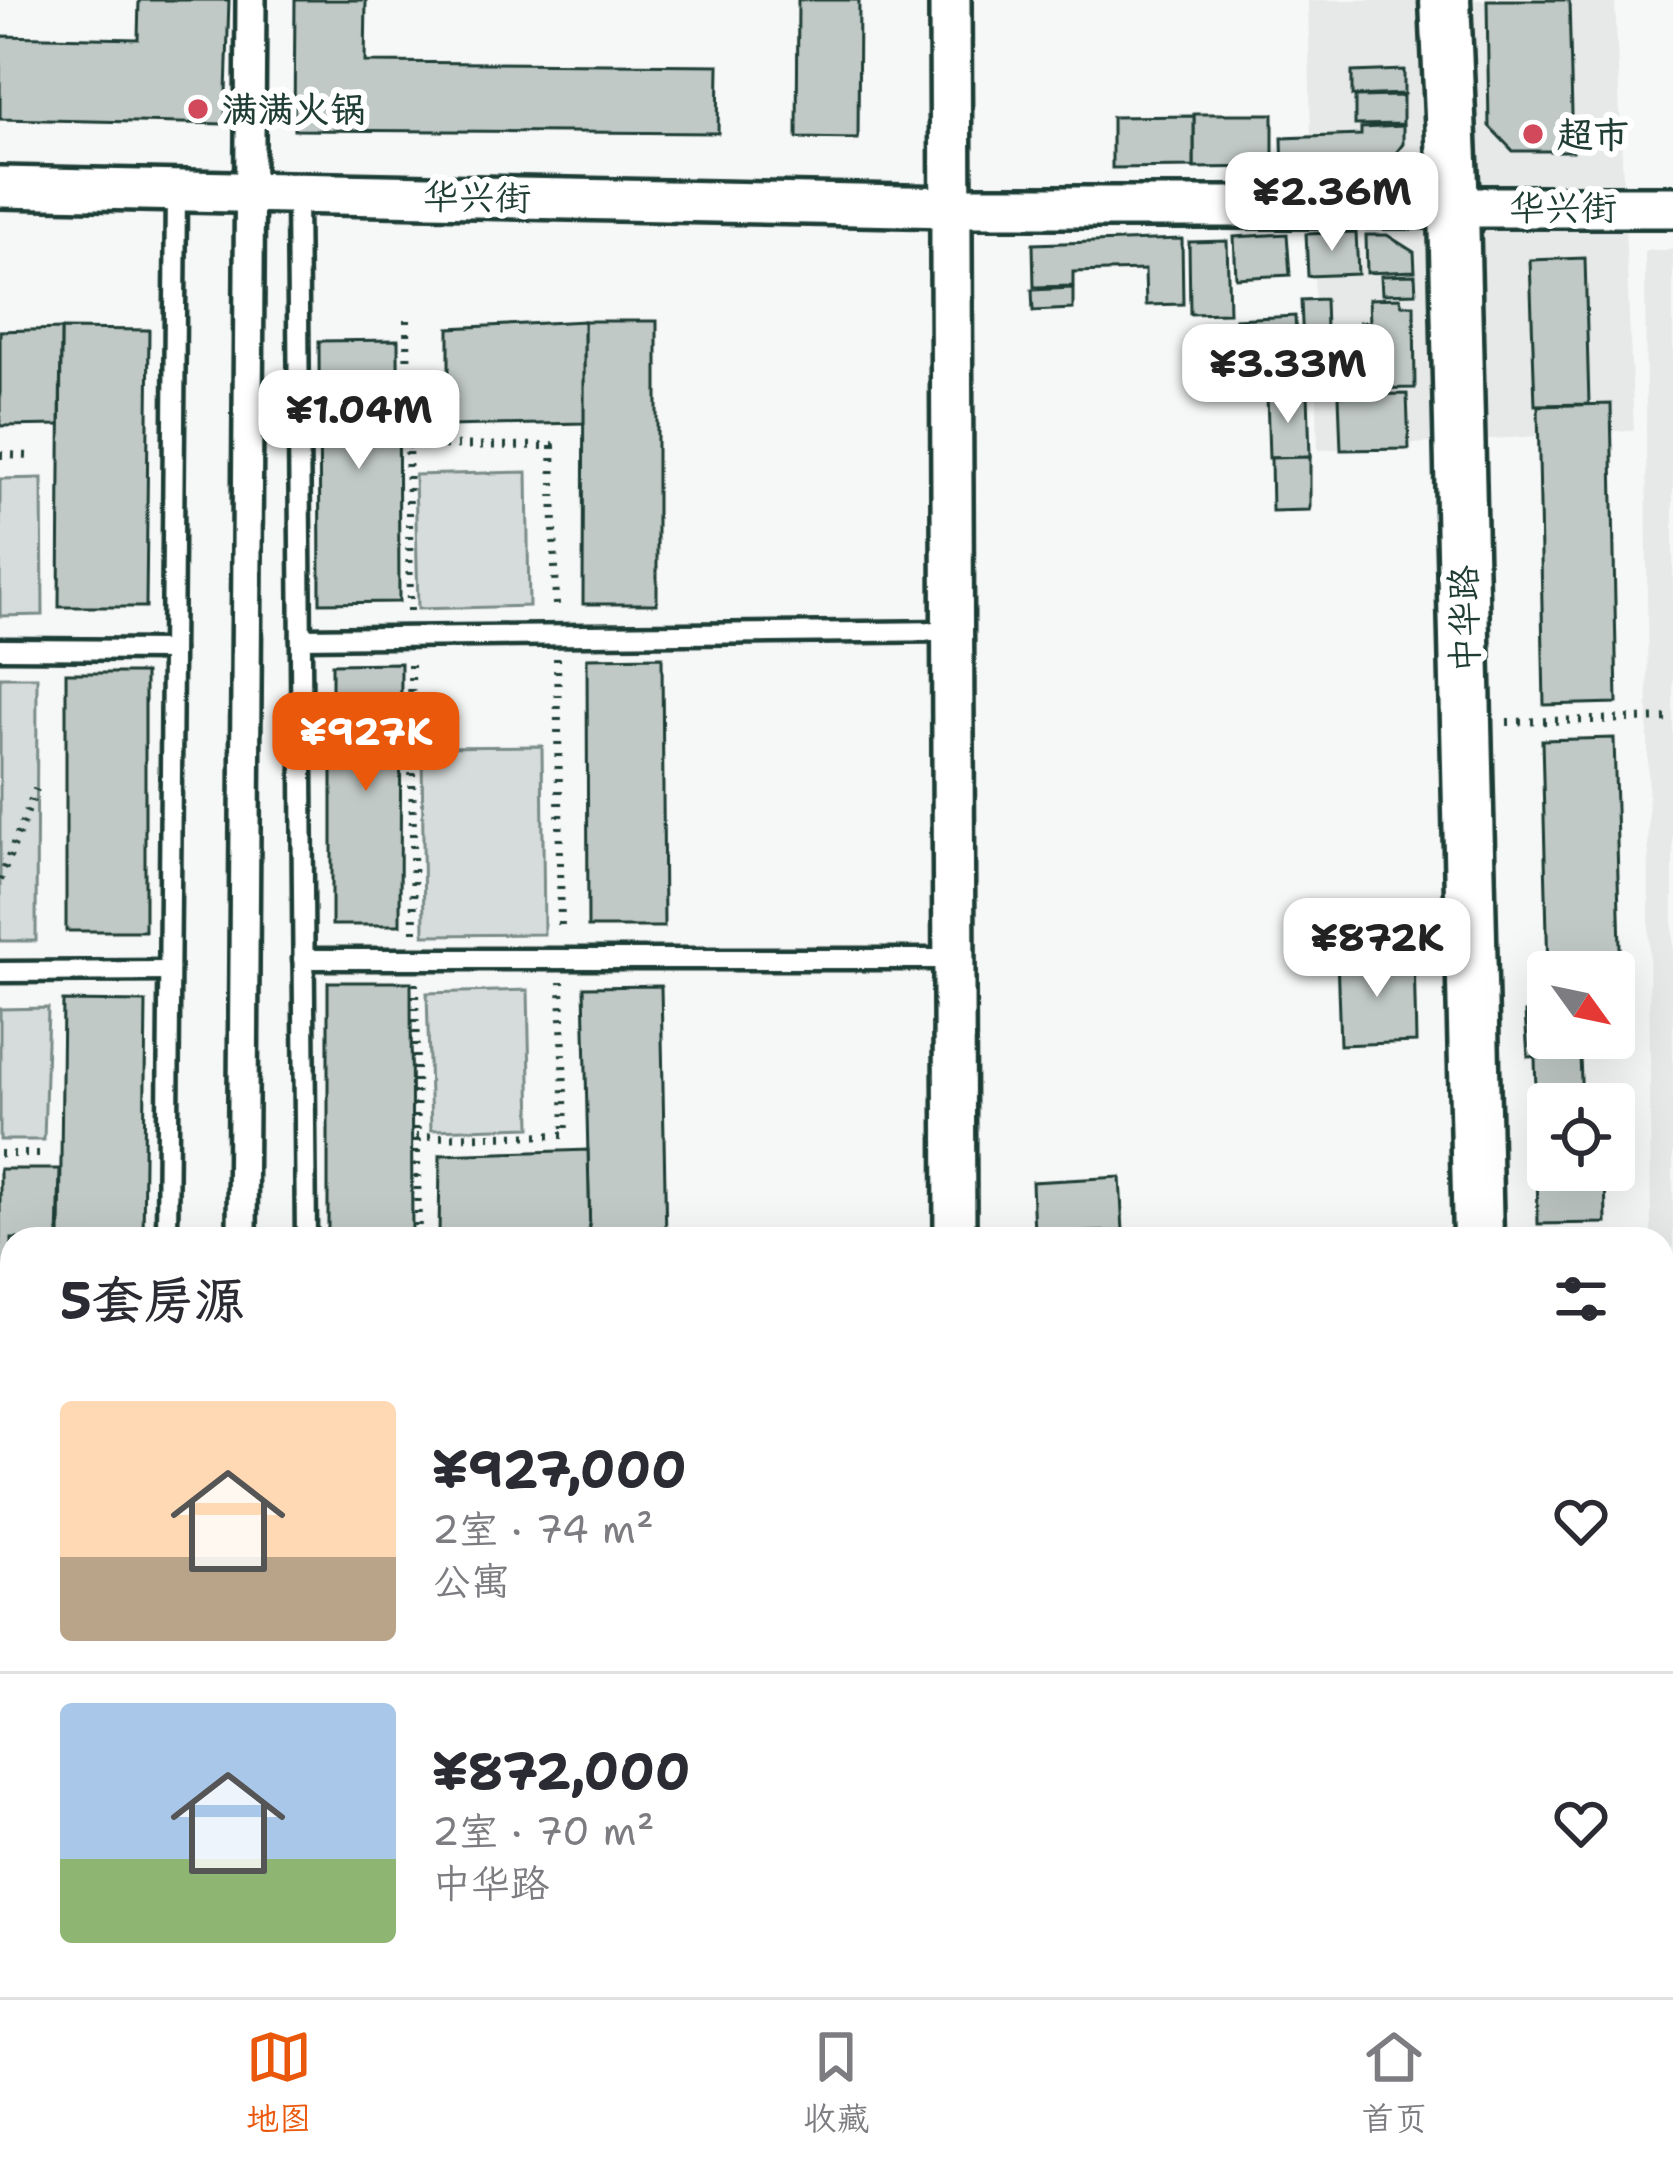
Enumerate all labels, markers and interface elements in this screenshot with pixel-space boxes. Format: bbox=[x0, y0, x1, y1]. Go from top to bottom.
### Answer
place label: 满满火锅 bbox=[222, 85, 366, 134]
marker: 满满火锅 bbox=[185, 96, 211, 122]
place label: 超市 bbox=[1557, 110, 1629, 159]
marker: 超市 bbox=[1520, 121, 1546, 147]
pin: ¥2.36M bbox=[1234, 152, 1430, 254]
text: ¥2.36M bbox=[1252, 165, 1412, 217]
street label: 华兴街 bbox=[423, 172, 531, 222]
street label: 华兴街 bbox=[1509, 183, 1617, 232]
pin: ¥3.33M bbox=[1190, 324, 1386, 426]
text: ¥3.33M bbox=[1209, 337, 1367, 389]
pin: ¥1.04M bbox=[261, 370, 457, 472]
text: ¥1.04M bbox=[285, 383, 433, 435]
street label: 中华路 bbox=[1439, 565, 1489, 673]
pin: ¥927K bbox=[282, 692, 450, 794]
text: ¥927K bbox=[299, 705, 433, 757]
pin: ¥872K bbox=[1293, 898, 1461, 1000]
text: ¥872K bbox=[1310, 911, 1444, 963]
north arrow bbox=[1527, 951, 1635, 1059]
map controls bbox=[1527, 951, 1635, 1191]
button: locate bbox=[1527, 1083, 1635, 1191]
text: 5套房源 bbox=[60, 1266, 245, 1334]
icon: filters bbox=[1548, 1266, 1614, 1332]
text: ¥927,000 bbox=[432, 1435, 687, 1503]
icon: home bbox=[156, 1449, 300, 1593]
icon: heart bbox=[1548, 1488, 1614, 1554]
text: 2室 · 74 m² bbox=[432, 1503, 654, 1555]
text: 公寓 bbox=[432, 1555, 510, 1607]
text: ¥872,000 bbox=[432, 1737, 691, 1805]
icon: home bbox=[156, 1751, 300, 1895]
icon: heart bbox=[1548, 1790, 1614, 1856]
text: 2室 · 70 m² bbox=[432, 1805, 654, 1857]
text: 中华路 bbox=[432, 1857, 549, 1909]
tab: 地图 bbox=[246, 2024, 312, 2141]
tab: 收藏 bbox=[803, 2024, 869, 2141]
tab: 首页 bbox=[1361, 2024, 1427, 2141]

